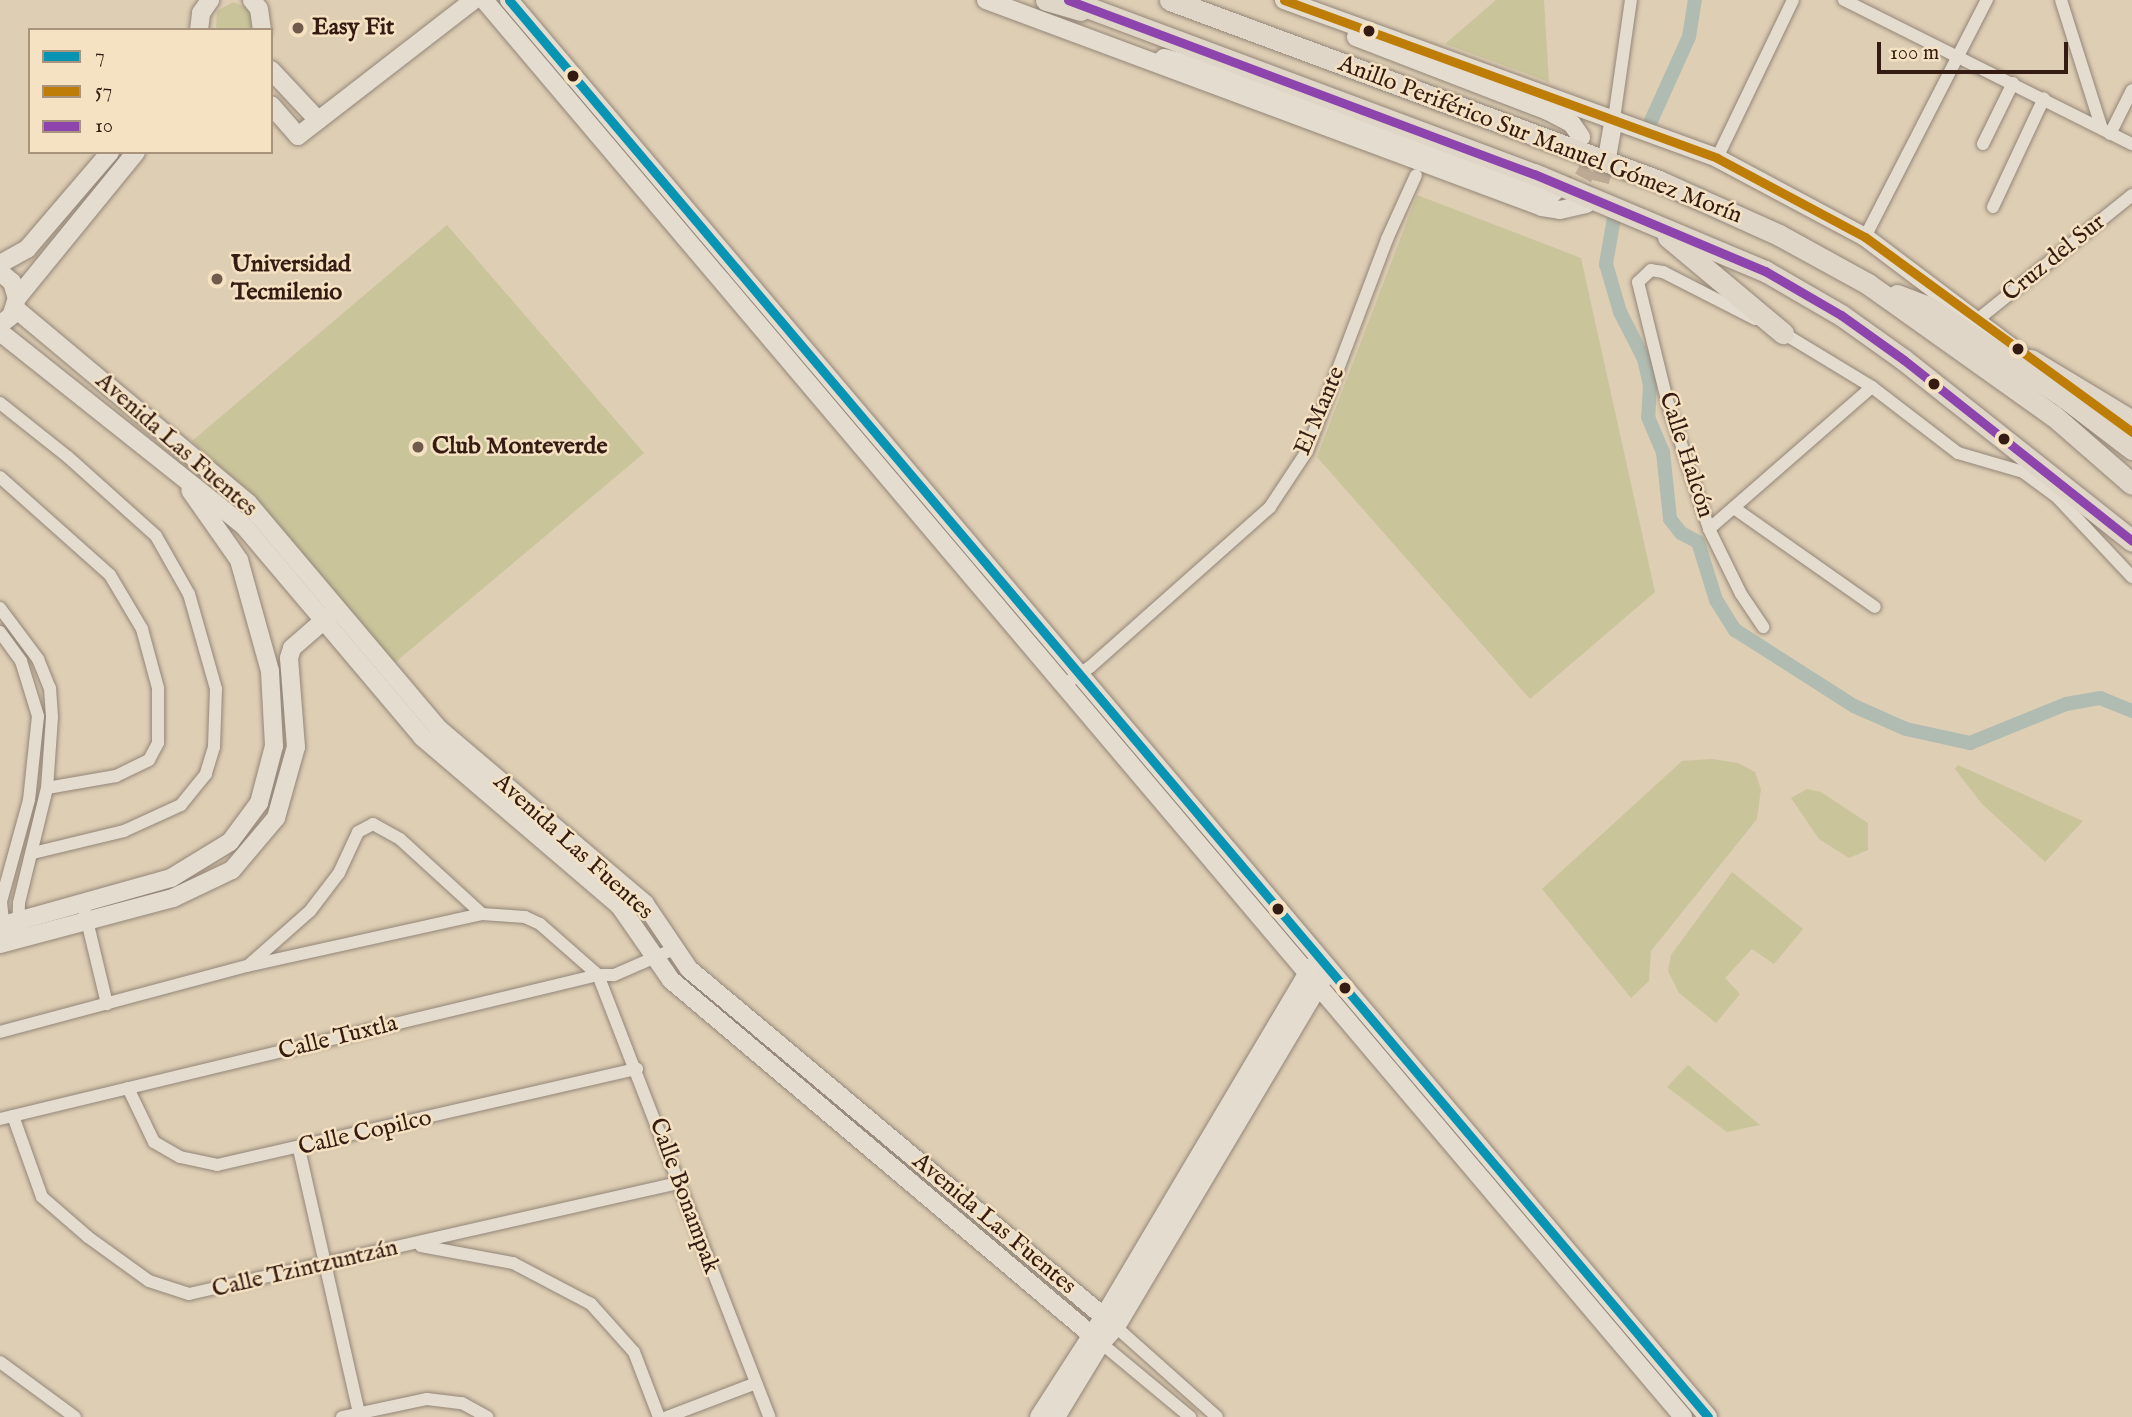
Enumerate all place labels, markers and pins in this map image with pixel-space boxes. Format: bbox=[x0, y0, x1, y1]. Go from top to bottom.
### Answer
place label: Easy Fit bbox=[312, 14, 394, 42]
marker: Easy Fit bbox=[290, 20, 306, 36]
unlabelled marker bbox=[1362, 24, 1376, 38]
unlabelled marker bbox=[566, 69, 580, 83]
place label: Universidad Tecmilenio bbox=[231, 251, 351, 307]
marker: Universidad Tecmilenio bbox=[209, 271, 225, 287]
unlabelled marker bbox=[2011, 342, 2025, 356]
unlabelled marker bbox=[1927, 377, 1941, 391]
unlabelled marker bbox=[1997, 432, 2011, 446]
place label: Club Monteverde bbox=[432, 433, 607, 461]
marker: Club Monteverde bbox=[410, 439, 426, 455]
unlabelled marker bbox=[1271, 902, 1285, 916]
unlabelled marker bbox=[1338, 981, 1352, 995]

